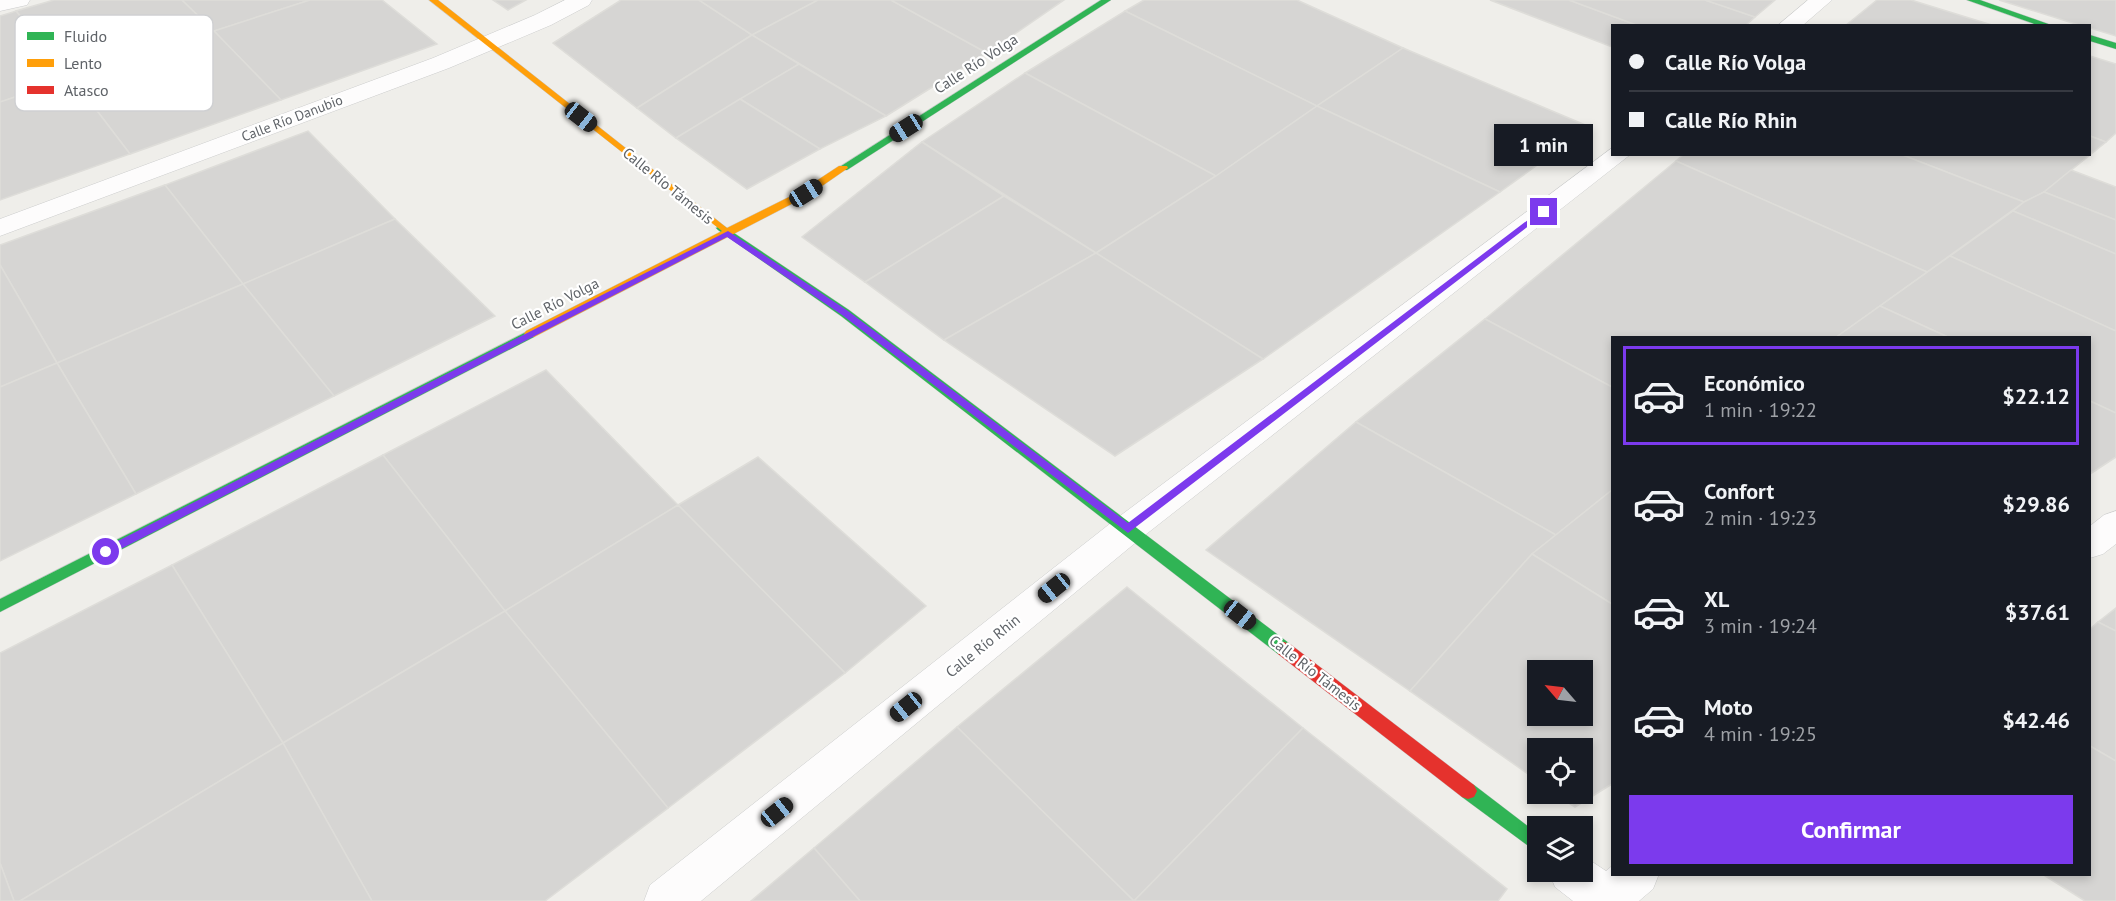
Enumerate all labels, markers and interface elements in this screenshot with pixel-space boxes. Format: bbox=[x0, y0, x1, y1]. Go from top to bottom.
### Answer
legend bbox=[15, 15, 213, 111]
text: Fluido bbox=[64, 26, 107, 46]
street label: Calle Río Volga bbox=[930, 29, 1021, 98]
text: Calle Río Volga bbox=[1665, 48, 1806, 76]
text: Lento bbox=[64, 53, 102, 73]
text: Atasco bbox=[64, 80, 109, 100]
street label: Calle Río Danubio bbox=[239, 90, 345, 146]
car bbox=[561, 99, 601, 135]
text: Calle Río Rhin bbox=[1665, 106, 1797, 134]
car bbox=[886, 111, 926, 145]
callout: 1 min bbox=[1494, 125, 1594, 167]
text: 1 min bbox=[1519, 132, 1568, 158]
street label: Calle Río Támesis bbox=[619, 143, 718, 228]
car bbox=[786, 176, 826, 210]
route end bbox=[1530, 198, 1557, 225]
street label: Calle Río Volga bbox=[508, 273, 602, 334]
icon: car bbox=[1632, 369, 1686, 423]
text: Económico bbox=[1704, 369, 1805, 397]
text: $22.12 bbox=[2002, 382, 2070, 410]
text: 1 min · 19:22 bbox=[1704, 397, 1817, 423]
icon: car bbox=[1632, 477, 1686, 531]
text: Confort bbox=[1704, 477, 1774, 505]
text: $29.86 bbox=[2002, 490, 2070, 518]
text: 2 min · 19:23 bbox=[1704, 505, 1817, 531]
route start bbox=[92, 538, 119, 565]
car bbox=[1034, 570, 1074, 606]
icon: car bbox=[1632, 585, 1686, 639]
text: XL bbox=[1704, 585, 1729, 613]
car bbox=[1220, 597, 1260, 633]
text: $37.61 bbox=[2005, 598, 2070, 626]
street label: Calle Río Rhin bbox=[942, 610, 1024, 681]
text: 3 min · 19:24 bbox=[1704, 613, 1817, 639]
street label: Calle Río Támesis bbox=[1265, 631, 1365, 714]
north arrow bbox=[1527, 660, 1593, 726]
map controls bbox=[1527, 660, 1593, 882]
car bbox=[886, 689, 926, 725]
icon: car bbox=[1632, 693, 1686, 747]
text: Moto bbox=[1704, 693, 1753, 721]
text: $42.46 bbox=[2002, 706, 2070, 734]
text: 4 min · 19:25 bbox=[1704, 721, 1817, 747]
button: locate bbox=[1527, 738, 1593, 804]
car bbox=[757, 794, 797, 830]
button: Confirmar bbox=[1629, 795, 2073, 864]
button: layers bbox=[1527, 816, 1593, 882]

